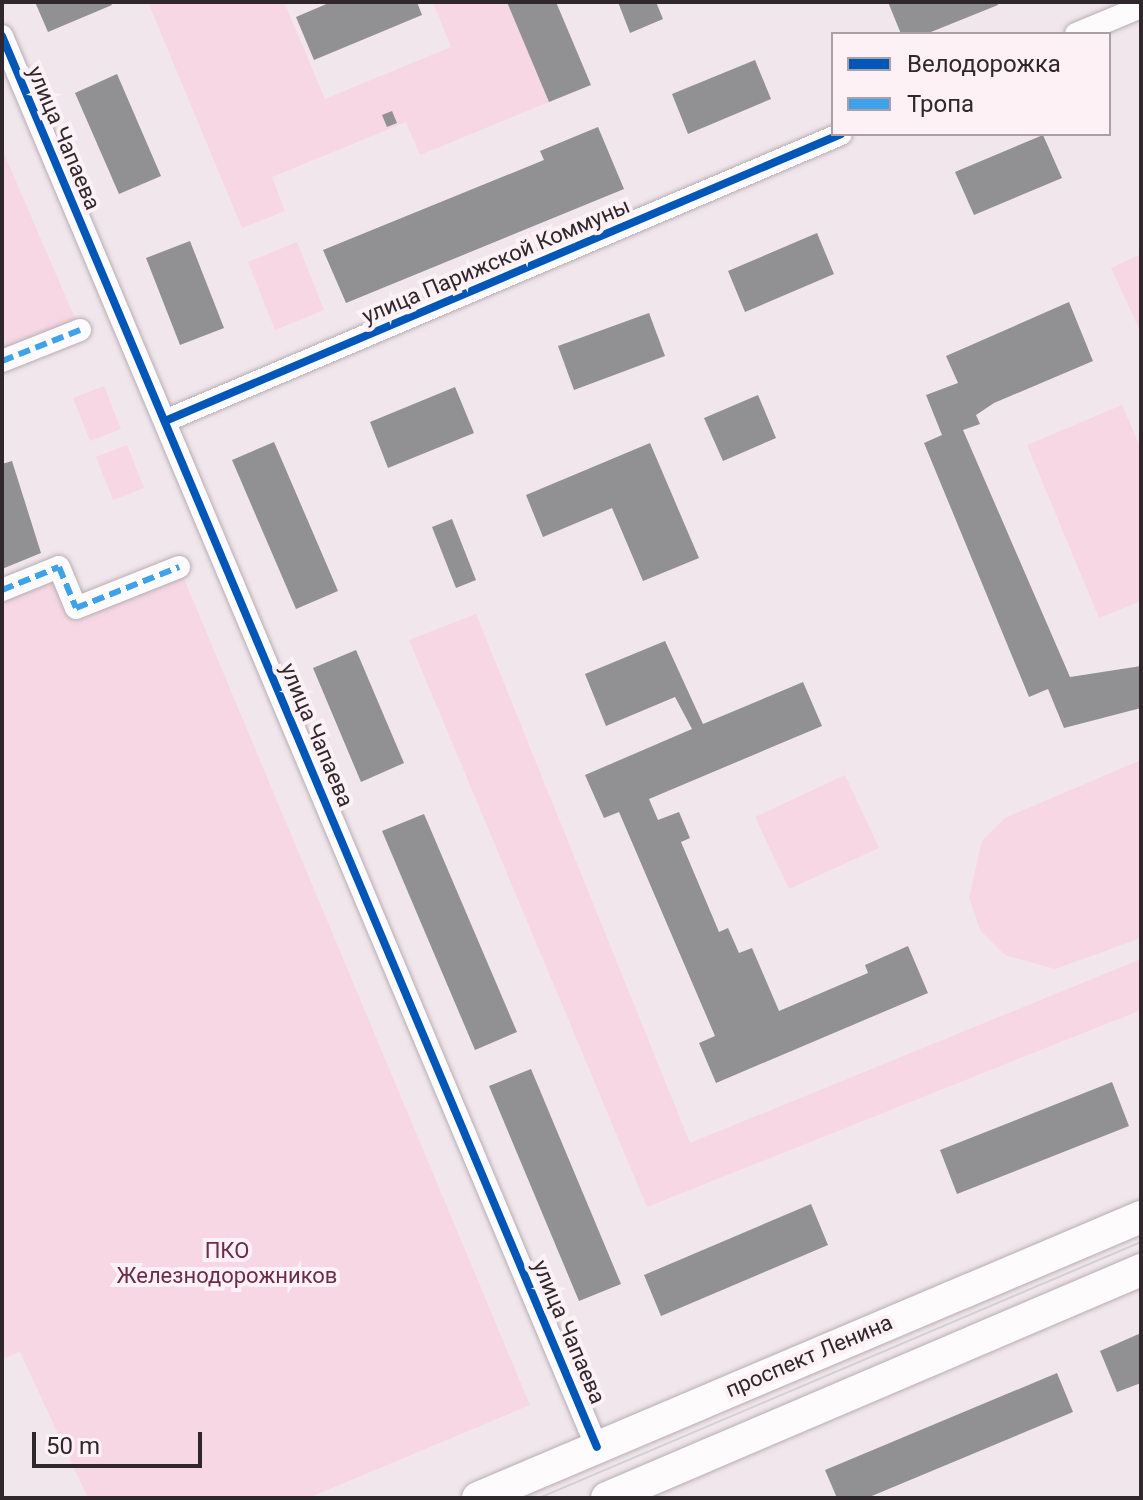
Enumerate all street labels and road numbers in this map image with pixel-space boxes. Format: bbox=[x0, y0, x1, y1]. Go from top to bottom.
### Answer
street label: улица Чапаева bbox=[22, 62, 106, 214]
street label: улица Парижской Коммуны bbox=[358, 193, 634, 329]
street label: улица Чапаева bbox=[275, 659, 359, 811]
street label: улица Чапаева bbox=[527, 1256, 611, 1408]
street label: проспект Ленина bbox=[722, 1309, 896, 1403]

